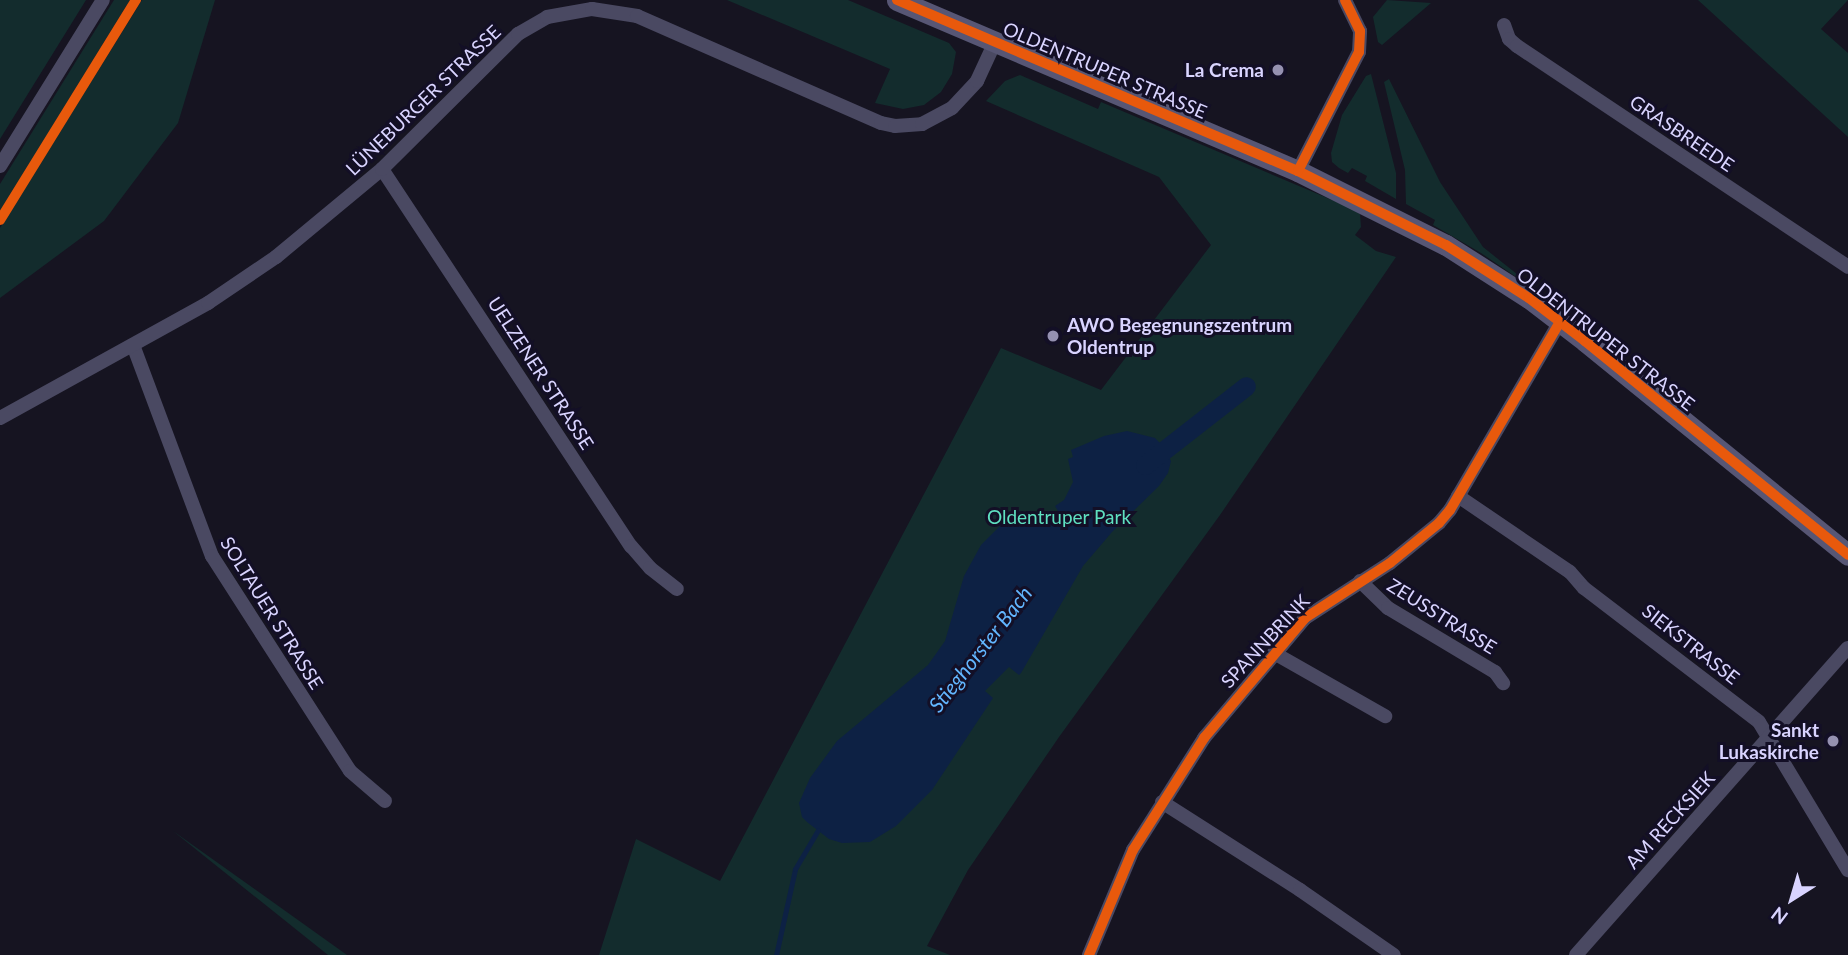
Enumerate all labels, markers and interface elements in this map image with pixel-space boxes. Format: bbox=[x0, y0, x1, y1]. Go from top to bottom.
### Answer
street label: OLDENTRUPER STRASSE bbox=[1000, 17, 1210, 123]
street label: LÜNEBURGER STRASSE bbox=[341, 20, 505, 180]
place label: La Crema bbox=[1185, 59, 1264, 81]
marker: La Crema bbox=[1270, 62, 1286, 78]
street label: GRASBREEDE bbox=[1626, 90, 1738, 176]
street label: OLDENTRUPER STRASSE bbox=[1513, 263, 1699, 415]
street label: UELZENER STRASSE bbox=[483, 292, 599, 454]
place label: AWO Begegnungszentrum Oldentrup bbox=[1067, 314, 1292, 358]
marker: AWO Begegnungszentrum Oldentrup bbox=[1045, 328, 1061, 344]
park label: Oldentruper Park bbox=[987, 506, 1131, 528]
street label: SOLTAUER STRASSE bbox=[216, 533, 328, 693]
street label: ZEUSSTRASSE bbox=[1383, 573, 1501, 659]
water label: Stieghorster Bach bbox=[923, 581, 1037, 717]
street label: SPANNBRINK bbox=[1216, 590, 1314, 692]
street label: SIEKSTRASSE bbox=[1638, 599, 1744, 689]
place label: Sankt Lukaskirche bbox=[1719, 719, 1819, 763]
marker: Sankt Lukaskirche bbox=[1825, 733, 1841, 749]
street label: AM RECKSIEK bbox=[1621, 767, 1719, 873]
north arrow bbox=[1757, 864, 1827, 934]
text: N bbox=[1766, 903, 1792, 930]

